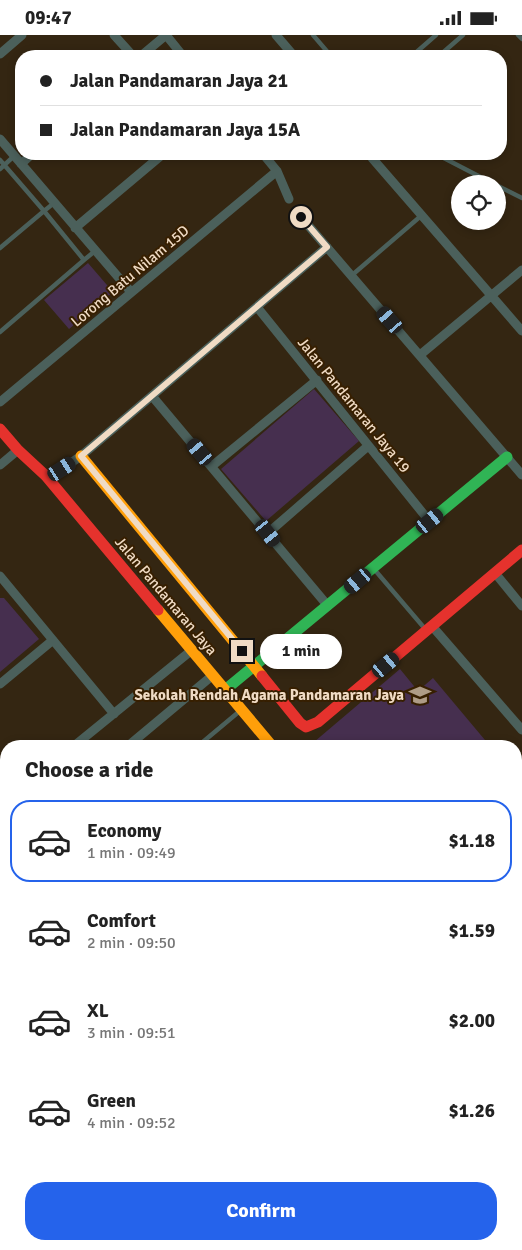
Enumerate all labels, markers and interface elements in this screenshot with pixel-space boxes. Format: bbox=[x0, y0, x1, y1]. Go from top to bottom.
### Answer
text: 09:47 bbox=[25, 6, 72, 30]
text: Jalan Pandamaran Jaya 21 bbox=[70, 69, 288, 93]
text: Jalan Pandamaran Jaya 15A bbox=[70, 118, 300, 142]
map controls bbox=[451, 175, 506, 230]
button: locate bbox=[451, 175, 506, 230]
route start bbox=[290, 206, 312, 228]
street label: Lorong Batu Nilam 15D bbox=[67, 221, 193, 331]
car bbox=[374, 304, 405, 336]
street label: Jalan Pandamaran Jaya 19 bbox=[294, 334, 414, 476]
car bbox=[184, 436, 215, 468]
car bbox=[45, 455, 78, 483]
car bbox=[413, 506, 446, 536]
car bbox=[252, 517, 283, 549]
street label: Jalan Pandamaran Jaya bbox=[111, 533, 221, 659]
car bbox=[341, 566, 374, 596]
callout: 1 min bbox=[260, 633, 342, 669]
route end bbox=[231, 640, 253, 662]
text: 1 min bbox=[282, 641, 320, 661]
car bbox=[369, 650, 402, 680]
school or university icon: Sekolah Rendah Agama Pandamaran Jaya bbox=[407, 682, 433, 708]
place label: Sekolah Rendah Agama Pandamaran Jaya bbox=[134, 686, 404, 704]
text: Choose a ride bbox=[25, 756, 153, 783]
icon: car bbox=[27, 819, 72, 864]
text: Economy bbox=[87, 819, 161, 843]
text: $1.18 bbox=[449, 829, 495, 853]
text: 1 min · 09:49 bbox=[87, 843, 176, 863]
icon: car bbox=[27, 909, 72, 954]
text: Comfort bbox=[87, 909, 156, 933]
text: $1.59 bbox=[449, 919, 495, 943]
text: 2 min · 09:50 bbox=[87, 933, 176, 953]
icon: car bbox=[27, 999, 72, 1044]
text: XL bbox=[87, 999, 109, 1023]
text: $2.00 bbox=[449, 1009, 495, 1033]
text: 3 min · 09:51 bbox=[87, 1023, 176, 1043]
icon: car bbox=[27, 1089, 72, 1134]
text: Green bbox=[87, 1089, 136, 1113]
text: $1.26 bbox=[449, 1099, 495, 1123]
text: 4 min · 09:52 bbox=[87, 1113, 176, 1133]
button: Confirm bbox=[25, 1182, 497, 1240]

